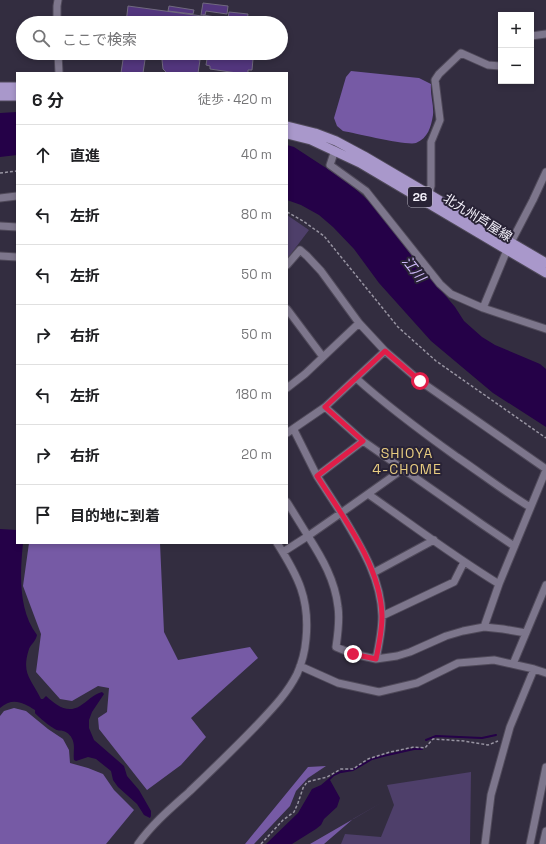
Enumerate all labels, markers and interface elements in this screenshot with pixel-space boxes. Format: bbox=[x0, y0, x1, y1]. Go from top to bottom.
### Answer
map controls bbox=[498, 12, 534, 84]
button: + bbox=[498, 12, 534, 48]
search box bbox=[16, 16, 288, 60]
icon: search bbox=[30, 27, 52, 49]
text: ここで検索 bbox=[62, 30, 137, 49]
button: − bbox=[498, 48, 534, 84]
text: 6 分 bbox=[32, 89, 64, 111]
text: 徒歩 · 420 m bbox=[198, 91, 272, 108]
icon: ahead bbox=[32, 144, 54, 166]
text: 直進 bbox=[70, 146, 100, 165]
text: 40 m bbox=[241, 146, 272, 163]
road number: 26 bbox=[408, 187, 432, 207]
street label: 北九州芦屋線 bbox=[440, 190, 515, 245]
icon: left bbox=[32, 204, 54, 226]
text: 左折 bbox=[70, 206, 100, 225]
text: 80 m bbox=[241, 206, 272, 223]
water label: 江川 bbox=[398, 252, 431, 287]
icon: left bbox=[32, 264, 54, 286]
text: 左折 bbox=[70, 266, 100, 285]
text: 50 m bbox=[241, 266, 272, 283]
icon: right bbox=[32, 324, 54, 346]
text: 右折 bbox=[70, 326, 100, 345]
text: 50 m bbox=[241, 326, 272, 343]
route start bbox=[411, 372, 429, 390]
icon: left bbox=[32, 384, 54, 406]
text: 左折 bbox=[70, 386, 100, 405]
text: 180 m bbox=[236, 386, 272, 403]
icon: right bbox=[32, 444, 54, 466]
district label: SHIOYA 4-CHOME bbox=[372, 444, 442, 478]
text: 右折 bbox=[70, 446, 100, 465]
text: 20 m bbox=[241, 446, 272, 463]
icon: arrive bbox=[32, 504, 54, 526]
text: 目的地に到着 bbox=[70, 506, 160, 525]
route end bbox=[344, 645, 362, 663]

